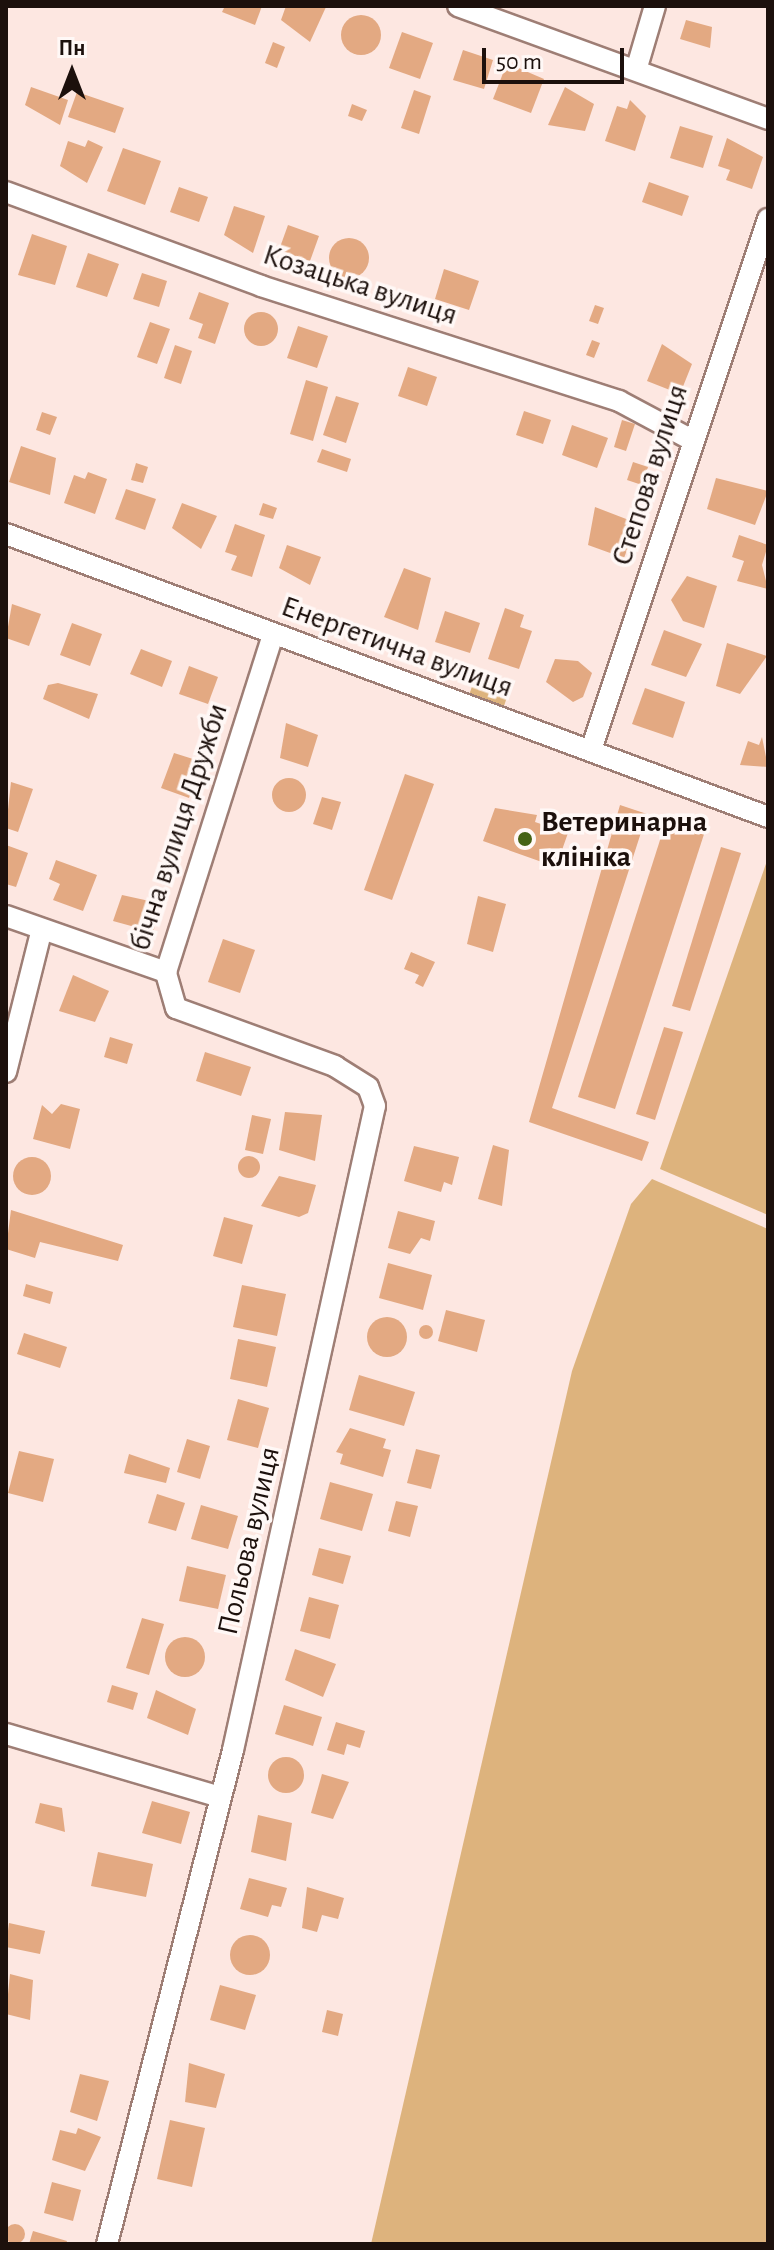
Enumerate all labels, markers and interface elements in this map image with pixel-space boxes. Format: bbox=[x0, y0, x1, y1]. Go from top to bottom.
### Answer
north arrow bbox=[32, 32, 112, 112]
scale bar bbox=[486, 32, 628, 82]
text: Пн bbox=[59, 37, 85, 59]
text: 50 m bbox=[496, 50, 542, 74]
street label: Козацька вулиця bbox=[258, 237, 462, 333]
street label: Степова вулиця bbox=[604, 380, 696, 570]
street label: Енергетична вулиця bbox=[276, 588, 518, 706]
street label: бічна вулиця Дружби bbox=[122, 699, 236, 955]
place label: Ветеринарна клініка bbox=[541, 804, 707, 874]
marker: Ветеринарна клініка bbox=[516, 830, 534, 848]
street label: Польова вулиця bbox=[210, 1443, 288, 1639]

